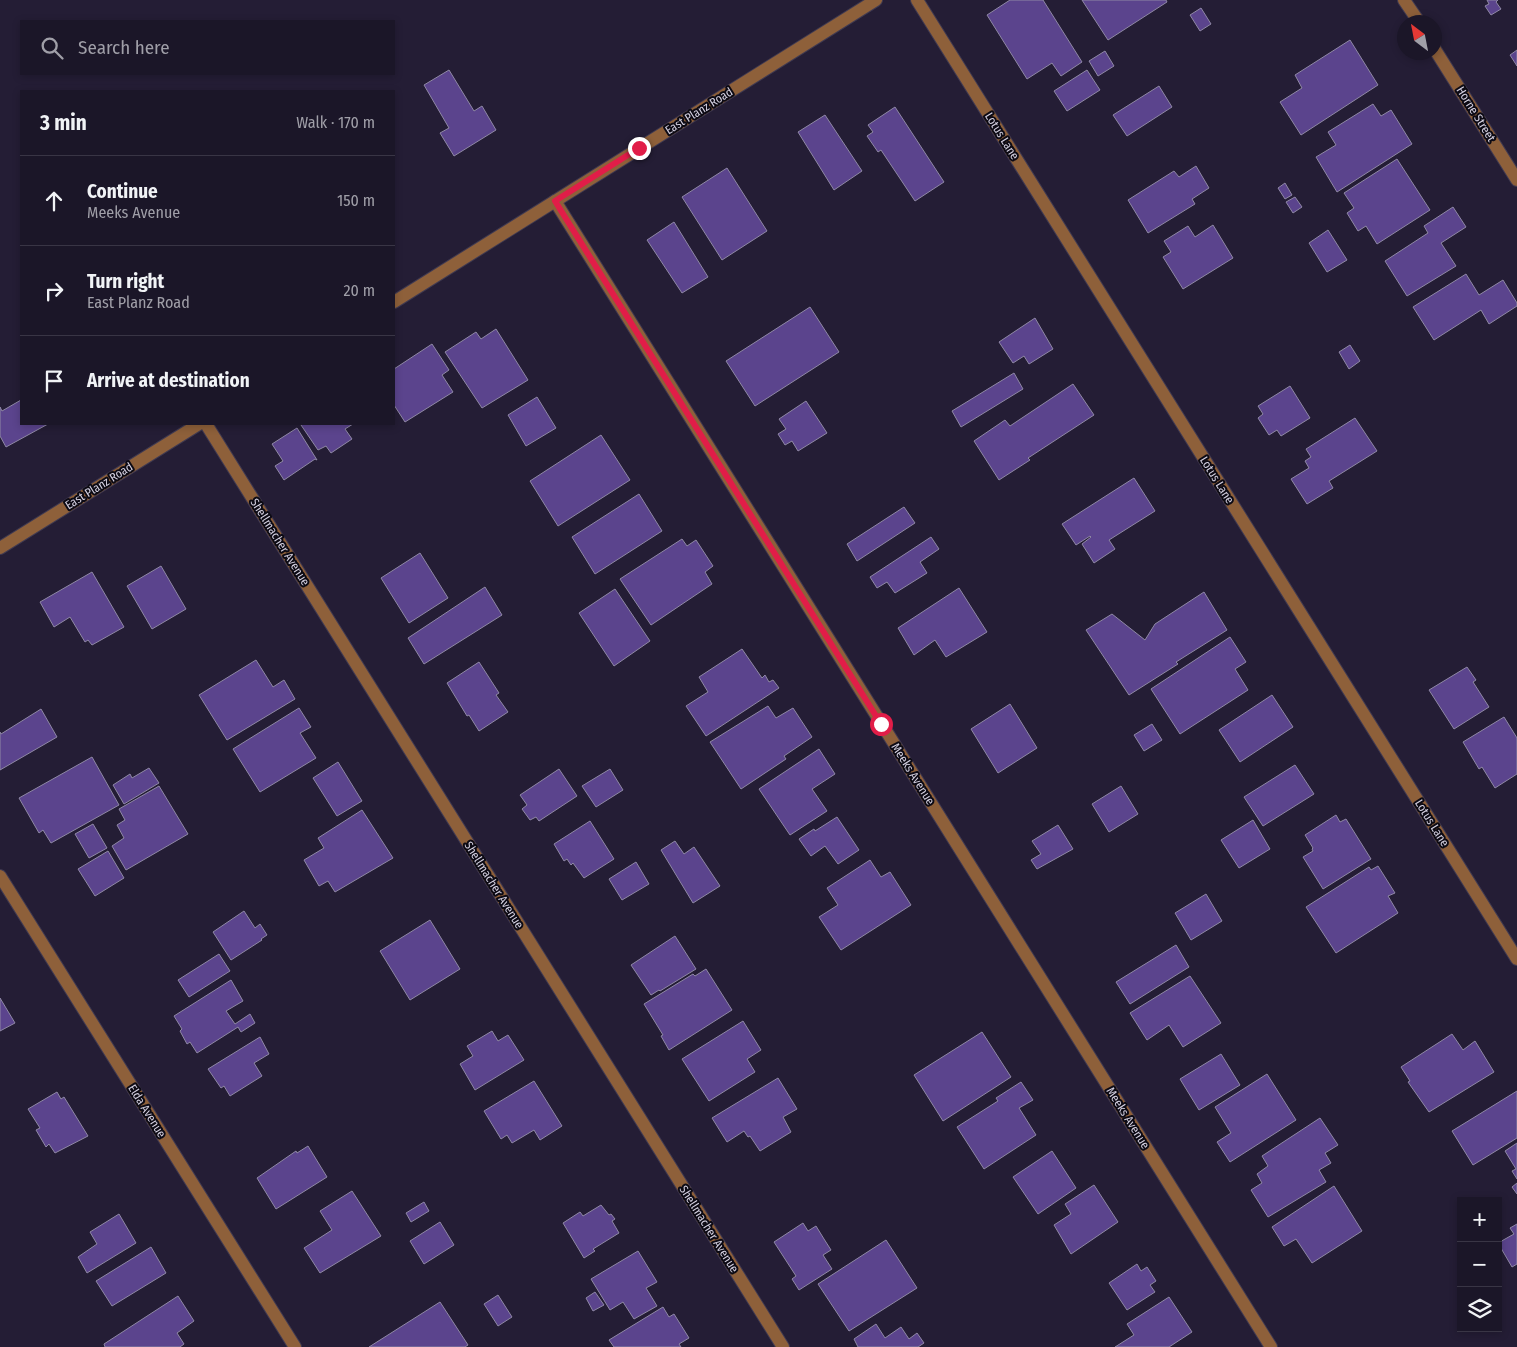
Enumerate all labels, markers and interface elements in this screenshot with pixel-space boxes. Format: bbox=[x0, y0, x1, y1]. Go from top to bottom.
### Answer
north arrow bbox=[1397, 15, 1442, 60]
search box bbox=[20, 20, 395, 75]
icon: search bbox=[38, 34, 66, 62]
text: Search here bbox=[78, 36, 170, 59]
street label: Horne Street bbox=[1454, 84, 1498, 144]
street label: East Planz Road bbox=[663, 85, 735, 137]
text: 3 min bbox=[40, 110, 87, 136]
street label: Lotus Lane bbox=[982, 110, 1022, 162]
text: Walk · 170 m bbox=[296, 113, 375, 132]
route end bbox=[628, 137, 651, 160]
text: Continue bbox=[87, 180, 158, 203]
icon: ahead bbox=[40, 187, 68, 215]
text: 150 m bbox=[337, 191, 375, 210]
text: Meeks Avenue bbox=[87, 203, 180, 222]
text: Turn right bbox=[87, 270, 164, 293]
icon: right bbox=[40, 277, 68, 305]
text: 20 m bbox=[344, 281, 375, 300]
text: East Planz Road bbox=[87, 293, 190, 312]
icon: arrive bbox=[40, 367, 68, 395]
text: Arrive at destination bbox=[87, 369, 250, 392]
street label: Lotus Lane bbox=[1197, 454, 1237, 506]
street label: East Planz Road bbox=[63, 460, 135, 512]
street label: Shellmacher Avenue bbox=[248, 496, 312, 588]
route start bbox=[870, 713, 893, 736]
street label: Meeks Avenue bbox=[889, 741, 937, 807]
street label: Lotus Lane bbox=[1412, 797, 1452, 849]
street label: Shellmacher Avenue bbox=[462, 839, 526, 931]
street label: Elda Avenue bbox=[125, 1082, 169, 1140]
street label: Meeks Avenue bbox=[1104, 1085, 1152, 1151]
street label: Shellmacher Avenue bbox=[677, 1183, 741, 1275]
map controls bbox=[1457, 1197, 1502, 1332]
button: + bbox=[1457, 1197, 1502, 1242]
button: − bbox=[1457, 1242, 1502, 1287]
button: layers bbox=[1457, 1287, 1502, 1332]

